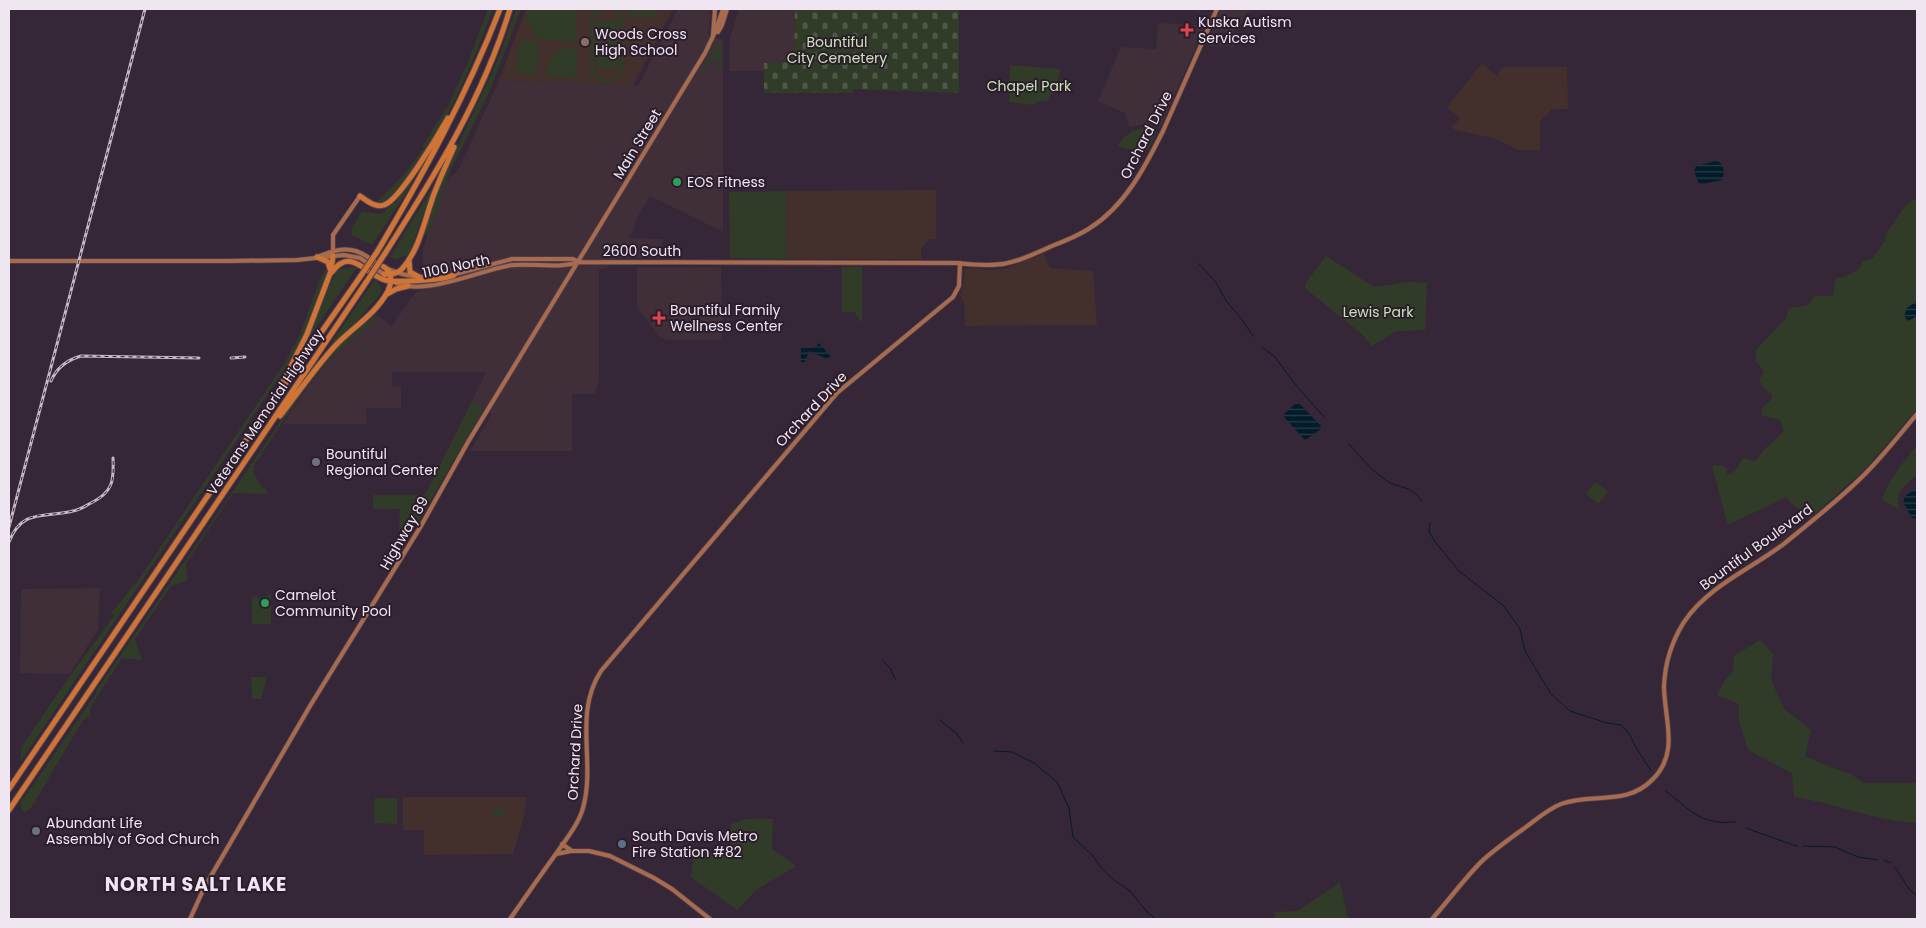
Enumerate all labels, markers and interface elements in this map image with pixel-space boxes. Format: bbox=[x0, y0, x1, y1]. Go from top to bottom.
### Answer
place label: Kuska Autism Services bbox=[1198, 12, 1292, 48]
marker: Kuska Autism Services bbox=[1180, 23, 1194, 37]
place label: Woods Cross High School bbox=[595, 24, 687, 60]
park label: Bountiful City Cemetery bbox=[787, 32, 887, 68]
marker: Woods Cross High School bbox=[579, 36, 591, 48]
park label: Chapel Park bbox=[987, 76, 1072, 96]
street label: Orchard Drive bbox=[1115, 87, 1177, 183]
street label: Main Street bbox=[608, 105, 666, 183]
place label: EOS Fitness bbox=[687, 172, 765, 192]
marker: EOS Fitness bbox=[671, 176, 683, 188]
street label: 2600 South bbox=[603, 241, 681, 261]
street label: 1100 North bbox=[420, 249, 492, 283]
place label: Bountiful Family Wellness Center bbox=[670, 300, 783, 336]
park label: Lewis Park bbox=[1343, 302, 1414, 322]
marker: Bountiful Family Wellness Center bbox=[652, 311, 666, 325]
street label: Veterans Memorial Highway bbox=[202, 325, 328, 499]
street label: Orchard Drive bbox=[771, 367, 851, 451]
place label: Bountiful Regional Center bbox=[326, 444, 438, 480]
marker: Bountiful Regional Center bbox=[310, 456, 322, 468]
street label: Highway 89 bbox=[375, 493, 433, 573]
street label: Bountiful Boulevard bbox=[1695, 499, 1817, 595]
place label: Camelot Community Pool bbox=[275, 585, 391, 621]
marker: Camelot Community Pool bbox=[259, 597, 271, 609]
street label: Orchard Drive bbox=[562, 703, 588, 801]
place label: Abundant Life Assembly of God Church bbox=[46, 813, 219, 849]
marker: Abundant Life Assembly of God Church bbox=[30, 825, 42, 837]
place label: South Davis Metro Fire Station #82 bbox=[632, 826, 758, 862]
marker: South Davis Metro Fire Station #82 bbox=[616, 838, 628, 850]
district label: NORTH SALT LAKE bbox=[105, 871, 287, 898]

